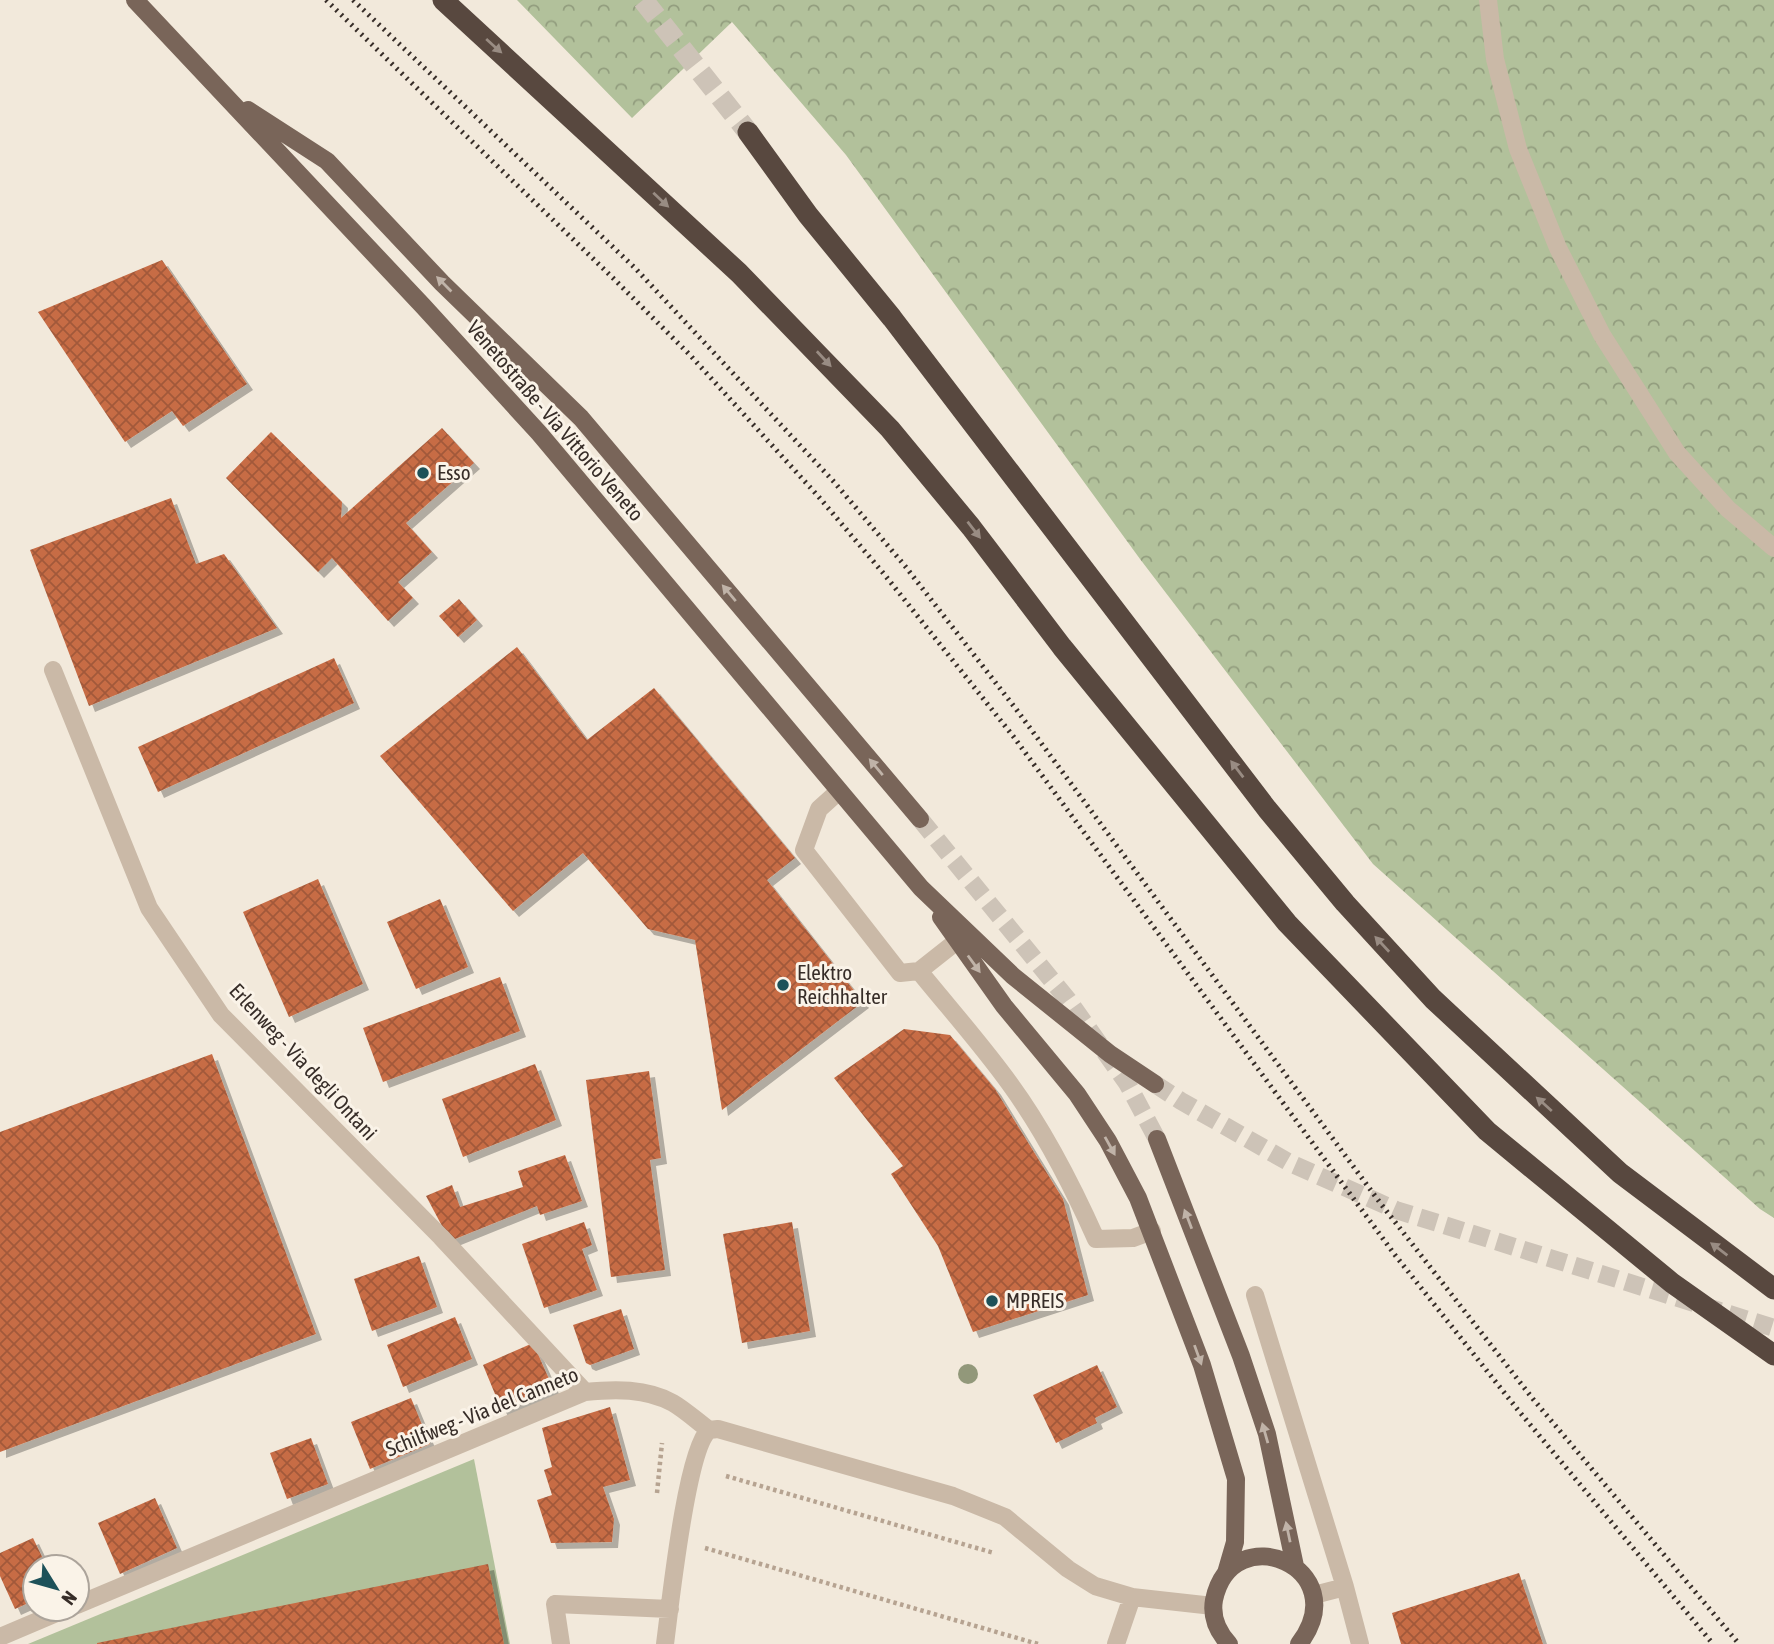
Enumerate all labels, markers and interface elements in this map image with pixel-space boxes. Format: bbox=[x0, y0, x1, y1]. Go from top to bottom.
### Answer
one-way arrow bbox=[485, 38, 503, 54]
one-way arrow bbox=[652, 191, 669, 207]
one-way arrow bbox=[436, 276, 453, 293]
street label: Venetostraße - Via Vittorio Veneto bbox=[462, 315, 649, 525]
one-way arrow bbox=[816, 350, 832, 368]
place label: Esso bbox=[437, 460, 471, 484]
marker: Esso bbox=[415, 465, 431, 481]
one-way arrow bbox=[966, 521, 980, 539]
one-way arrow bbox=[722, 584, 737, 601]
one-way arrow bbox=[868, 758, 883, 776]
one-way arrow bbox=[1230, 760, 1244, 778]
one-way arrow bbox=[1374, 935, 1390, 953]
one-way arrow bbox=[966, 955, 980, 973]
place label: Elektro Reichhalter bbox=[797, 960, 888, 1008]
marker: Elektro Reichhalter bbox=[775, 977, 791, 993]
street label: Erlenweg - Via degli Ontani bbox=[225, 978, 382, 1144]
one-way arrow bbox=[1535, 1096, 1553, 1112]
one-way arrow bbox=[1104, 1136, 1116, 1155]
one-way arrow bbox=[1182, 1208, 1193, 1229]
one-way arrow bbox=[1710, 1242, 1728, 1257]
place label: MPREIS bbox=[1006, 1288, 1064, 1312]
marker: MPREIS bbox=[984, 1293, 1000, 1309]
one-way arrow bbox=[1193, 1345, 1204, 1366]
street label: Schilfweg - Via del Canneto bbox=[382, 1361, 581, 1461]
one-way arrow bbox=[1260, 1422, 1270, 1443]
one-way arrow bbox=[1282, 1521, 1293, 1543]
north arrow bbox=[21, 1553, 91, 1623]
text: N bbox=[57, 1587, 82, 1609]

